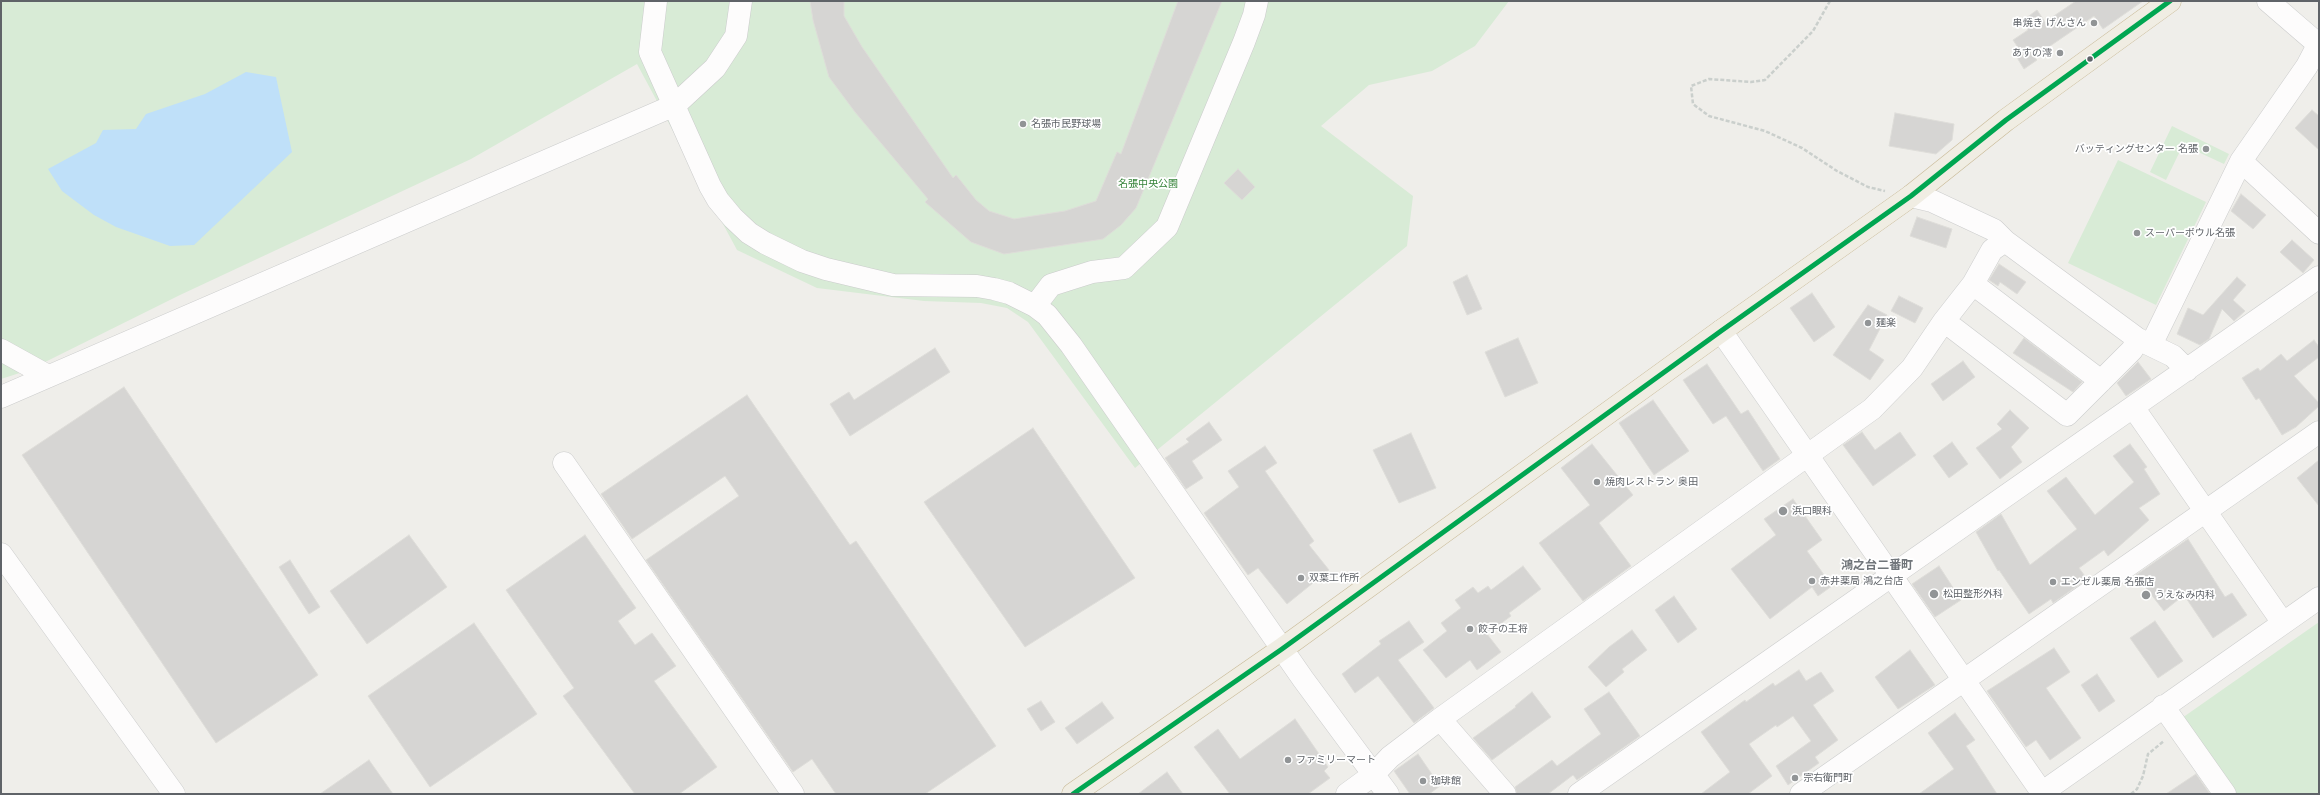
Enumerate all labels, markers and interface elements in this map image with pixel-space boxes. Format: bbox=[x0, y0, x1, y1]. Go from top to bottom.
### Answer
place label: 串焼き げんさん bbox=[2013, 17, 2086, 29]
marker: 串焼き げんさん bbox=[2089, 18, 2099, 28]
place label: あすの澪 bbox=[2012, 47, 2052, 59]
marker: あすの澪 bbox=[2055, 48, 2065, 58]
unlabelled marker bbox=[2085, 54, 2095, 64]
place label: 名張市民野球場 bbox=[1031, 118, 1101, 130]
marker: 名張市民野球場 bbox=[1018, 119, 1028, 129]
place label: バッティングセンター 名張 bbox=[2075, 143, 2198, 155]
marker: バッティングセンター 名張 bbox=[2201, 144, 2211, 154]
park label: 名張中央公園 bbox=[1118, 178, 1178, 190]
place label: スーパーボウル名張 bbox=[2145, 227, 2235, 239]
marker: スーパーボウル名張 bbox=[2132, 228, 2142, 238]
place label: 麺楽 bbox=[1876, 317, 1896, 329]
marker: 麺楽 bbox=[1863, 318, 1873, 328]
place label: 焼肉レストラン 奥田 bbox=[1605, 476, 1698, 488]
marker: 焼肉レストラン 奥田 bbox=[1592, 477, 1602, 487]
marker: 浜口眼科 bbox=[1777, 505, 1789, 517]
place label: 浜口眼科 bbox=[1792, 505, 1832, 517]
district label: 鴻之台二番町 bbox=[1841, 559, 1913, 573]
place label: 双葉工作所 bbox=[1309, 572, 1359, 584]
marker: 双葉工作所 bbox=[1296, 573, 1306, 583]
place label: 赤井薬局 鴻之台店 bbox=[1820, 575, 1903, 587]
marker: 赤井薬局 鴻之台店 bbox=[1807, 576, 1817, 586]
place label: エンゼル薬局 名張店 bbox=[2061, 576, 2154, 588]
marker: エンゼル薬局 名張店 bbox=[2048, 577, 2058, 587]
marker: 松田整形外科 bbox=[1928, 588, 1940, 600]
place label: 松田整形外科 bbox=[1943, 588, 2003, 600]
marker: うえなみ内科 bbox=[2140, 589, 2152, 601]
place label: うえなみ内科 bbox=[2155, 589, 2215, 601]
place label: 餃子の王将 bbox=[1478, 623, 1528, 635]
marker: 餃子の王将 bbox=[1465, 624, 1475, 634]
place label: ファミリーマート bbox=[1296, 754, 1376, 766]
marker: ファミリーマート bbox=[1283, 755, 1293, 765]
place label: 宗右衛門町 bbox=[1803, 772, 1853, 784]
marker: 宗右衛門町 bbox=[1790, 773, 1800, 783]
place label: 珈琲館 bbox=[1431, 775, 1461, 787]
marker: 珈琲館 bbox=[1418, 776, 1428, 786]

